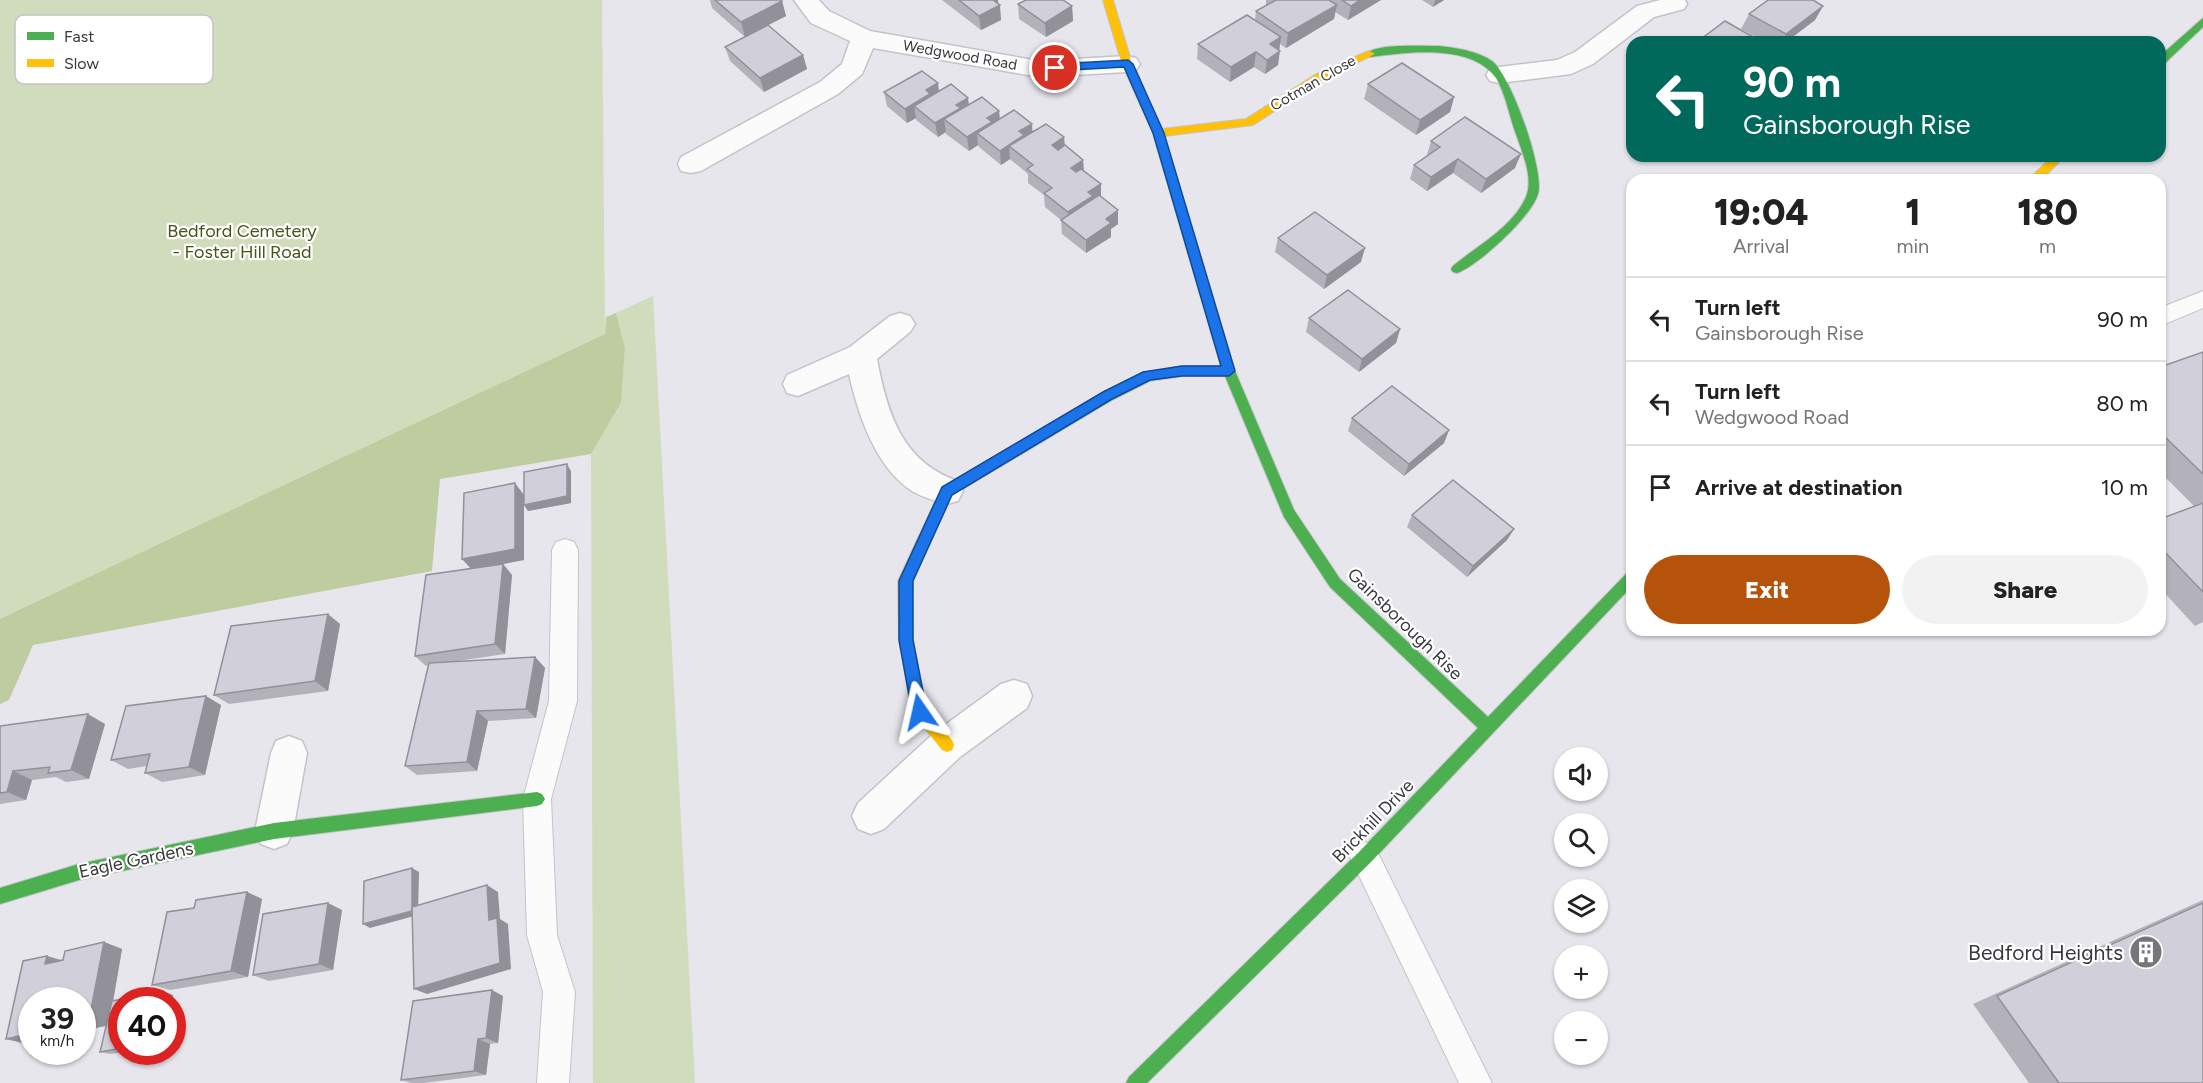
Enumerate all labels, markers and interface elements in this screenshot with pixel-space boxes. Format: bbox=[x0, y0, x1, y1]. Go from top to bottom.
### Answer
legend bbox=[15, 15, 213, 84]
text: Fast bbox=[64, 27, 94, 46]
street label: Wedgwood Road bbox=[902, 36, 1018, 74]
pin bbox=[1029, 42, 1080, 93]
icon: arrive bbox=[1038, 51, 1071, 84]
street label: Cotman Close bbox=[1267, 51, 1359, 115]
text: Slow bbox=[64, 54, 99, 73]
text: 90 m bbox=[1743, 57, 1841, 108]
icon: left bbox=[1644, 60, 1722, 138]
text: Gainsborough Rise bbox=[1743, 108, 1971, 141]
text: 19:04 bbox=[1714, 191, 1809, 234]
text: 1 bbox=[1905, 191, 1921, 234]
text: 180 bbox=[2017, 191, 2078, 234]
park label: Bedford Cemetery - Foster Hill Road bbox=[167, 220, 317, 263]
text: Arrival bbox=[1733, 234, 1789, 258]
text: min bbox=[1896, 234, 1929, 258]
text: m bbox=[2039, 234, 2056, 258]
text: Turn left bbox=[1695, 294, 1781, 321]
icon: left bbox=[1644, 303, 1677, 336]
text: 90 m bbox=[2097, 306, 2148, 333]
text: Gainsborough Rise bbox=[1695, 321, 1864, 345]
text: Turn left bbox=[1695, 378, 1781, 405]
icon: left bbox=[1644, 387, 1677, 420]
text: 80 m bbox=[2096, 390, 2148, 417]
text: Wedgwood Road bbox=[1695, 405, 1849, 429]
icon: arrive bbox=[1644, 471, 1677, 504]
text: Arrive at destination bbox=[1695, 474, 1903, 501]
text: 10 m bbox=[2101, 474, 2148, 501]
button: Exit bbox=[1644, 555, 1890, 624]
button: Share bbox=[1902, 555, 2148, 624]
street label: Gainsborough Rise bbox=[1343, 563, 1467, 685]
position arrow bbox=[888, 680, 952, 744]
map controls bbox=[1554, 747, 1608, 1065]
button: sound bbox=[1554, 747, 1608, 801]
street label: Brickhill Drive bbox=[1328, 774, 1419, 867]
button: search bbox=[1554, 813, 1608, 867]
street label: Eagle Gardens bbox=[77, 837, 195, 883]
button: layers bbox=[1554, 879, 1608, 933]
building icon: Bedford Heights bbox=[2128, 934, 2164, 970]
place label: Bedford Heights bbox=[1968, 940, 2123, 965]
button: + bbox=[1554, 945, 1608, 999]
speed limit sign: 40 bbox=[108, 987, 186, 1065]
text: 39 bbox=[40, 1000, 74, 1037]
button: − bbox=[1554, 1011, 1608, 1065]
text: km/h bbox=[40, 1032, 74, 1050]

